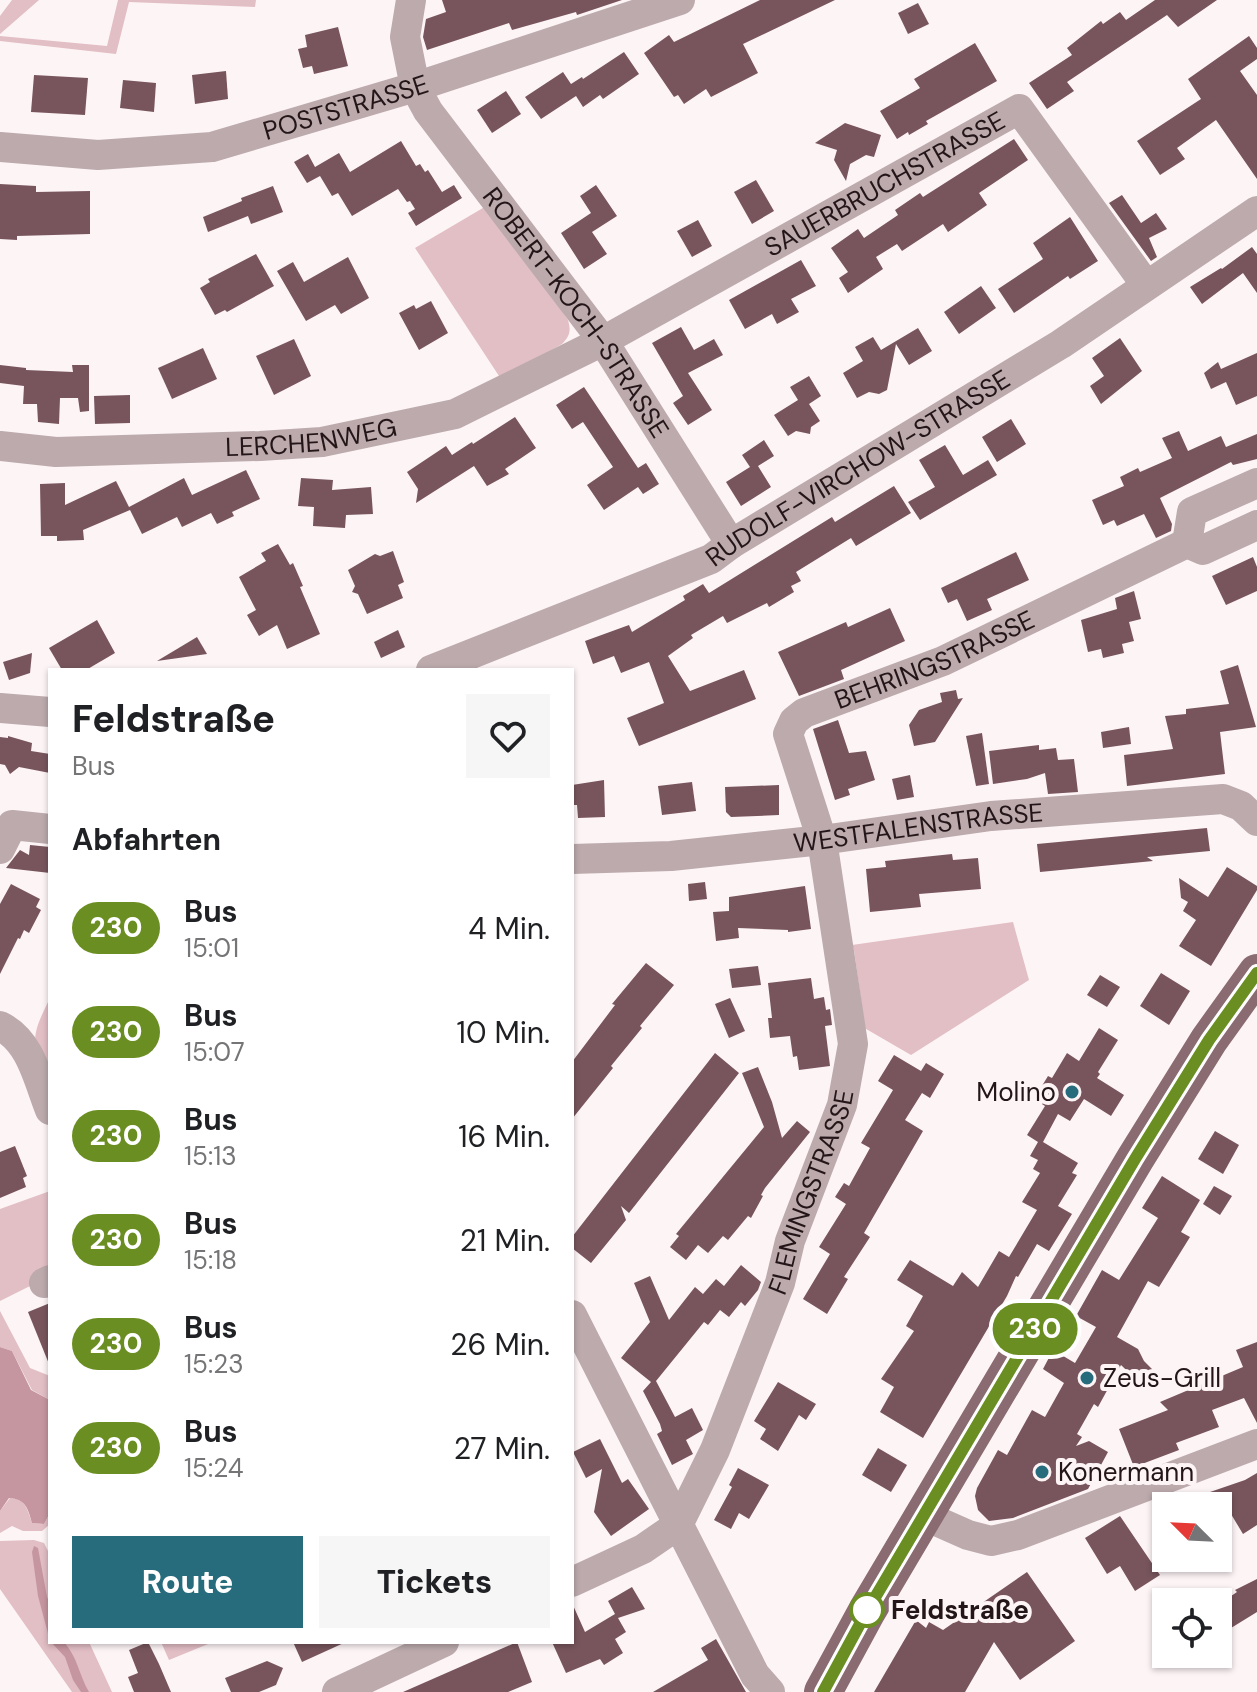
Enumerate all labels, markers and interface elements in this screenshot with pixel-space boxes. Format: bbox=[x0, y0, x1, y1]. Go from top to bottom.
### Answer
street label: POSTSTRASSE bbox=[259, 67, 433, 148]
street label: SAUERBRUCHSTRASSE bbox=[758, 103, 1011, 265]
street label: ROBERT-KOCH-STRASSE bbox=[475, 180, 677, 444]
street label: RUDOLF-VIRCHOW-STRASSE bbox=[699, 362, 1016, 574]
street label: LERCHENWEG bbox=[225, 410, 400, 464]
street label: BEHRINGSTRASSE bbox=[830, 602, 1040, 717]
text: Feldstraße bbox=[72, 694, 275, 744]
button: heart bbox=[466, 694, 550, 778]
text: Bus bbox=[72, 749, 116, 783]
street label: WESTFALENSTRASSE bbox=[792, 795, 1044, 860]
text: Abfahrten bbox=[72, 820, 221, 859]
text: Bus bbox=[184, 892, 238, 931]
text: 230 bbox=[90, 909, 142, 946]
text: 4 Min. bbox=[468, 909, 550, 948]
text: 15:01 bbox=[184, 931, 239, 965]
text: Bus bbox=[184, 996, 238, 1035]
text: 230 bbox=[90, 1013, 142, 1050]
text: 10 Min. bbox=[457, 1013, 550, 1052]
text: 15:07 bbox=[184, 1035, 245, 1069]
place label: Molino bbox=[976, 1075, 1056, 1109]
marker: Molino bbox=[1063, 1083, 1081, 1101]
street label: FLEMINGSTRASSE bbox=[760, 1087, 861, 1299]
text: Bus bbox=[184, 1100, 238, 1139]
text: 230 bbox=[90, 1117, 142, 1154]
text: 16 Min. bbox=[458, 1117, 550, 1156]
text: 15:13 bbox=[184, 1139, 237, 1173]
text: Bus bbox=[184, 1204, 238, 1243]
text: 230 bbox=[90, 1221, 142, 1258]
text: 21 Min. bbox=[460, 1221, 550, 1260]
text: 15:18 bbox=[184, 1243, 237, 1277]
line badge: 230 bbox=[989, 1303, 1081, 1355]
text: Bus bbox=[184, 1308, 238, 1347]
text: 230 bbox=[1009, 1310, 1061, 1347]
text: 230 bbox=[90, 1325, 142, 1362]
text: 26 Min. bbox=[450, 1325, 550, 1364]
text: 15:23 bbox=[184, 1347, 244, 1381]
place label: Zeus-Grill bbox=[1103, 1361, 1221, 1395]
marker: Zeus-Grill bbox=[1078, 1369, 1096, 1387]
text: Bus bbox=[184, 1412, 238, 1451]
text: 230 bbox=[90, 1429, 142, 1466]
text: 27 Min. bbox=[454, 1429, 550, 1468]
text: 15:24 bbox=[184, 1451, 244, 1485]
place label: Konermann bbox=[1058, 1455, 1194, 1489]
marker: Konermann bbox=[1033, 1463, 1051, 1481]
north arrow bbox=[1152, 1492, 1232, 1572]
map controls bbox=[1152, 1492, 1232, 1668]
button: Route bbox=[72, 1536, 303, 1628]
button: Tickets bbox=[319, 1536, 550, 1628]
button: locate bbox=[1152, 1588, 1232, 1668]
marker: Feldstraße bbox=[850, 1593, 884, 1627]
place label: Feldstraße bbox=[891, 1593, 1029, 1627]

